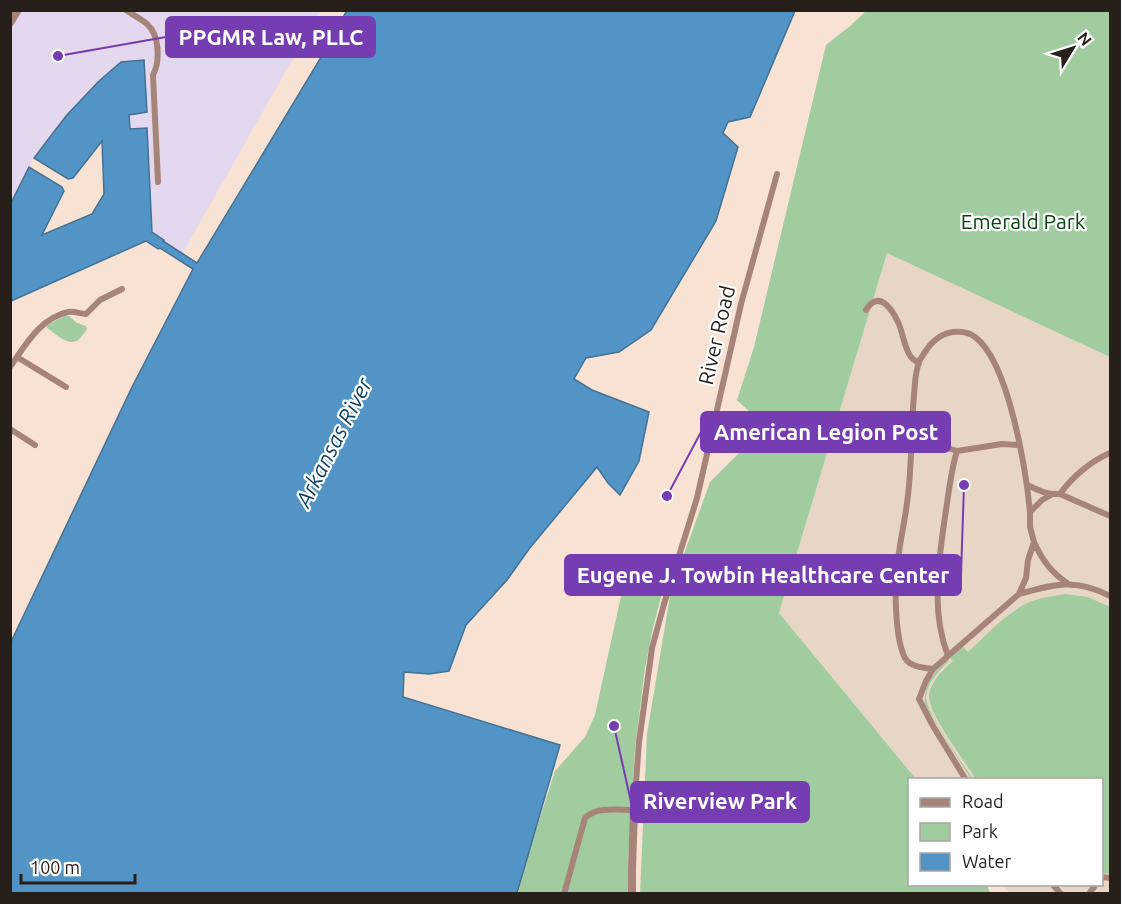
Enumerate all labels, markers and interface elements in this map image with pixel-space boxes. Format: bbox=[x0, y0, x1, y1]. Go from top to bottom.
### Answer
callout: PPGMR Law, PLLC bbox=[166, 17, 375, 57]
north arrow bbox=[1043, 18, 1103, 78]
text: PPGMR Law, PLLC bbox=[179, 24, 363, 49]
text: N bbox=[1074, 29, 1096, 49]
park label: Emerald Park bbox=[961, 209, 1086, 233]
street label: River Road bbox=[693, 283, 739, 387]
water label: Arkansas River bbox=[289, 373, 377, 512]
callout: American Legion Post bbox=[701, 412, 950, 452]
text: American Legion Post bbox=[714, 419, 938, 444]
callout: Eugene J. Towbin Healthcare Center bbox=[565, 555, 961, 595]
text: Eugene J. Towbin Healthcare Center bbox=[577, 562, 949, 587]
legend bbox=[908, 778, 1103, 886]
callout: Riverview Park bbox=[631, 782, 809, 822]
text: Riverview Park bbox=[643, 788, 798, 813]
text: Road bbox=[962, 791, 1004, 811]
text: Park bbox=[962, 821, 998, 841]
scale bar bbox=[21, 847, 135, 885]
text: Water bbox=[962, 851, 1012, 871]
text: 100 m bbox=[30, 857, 80, 877]

